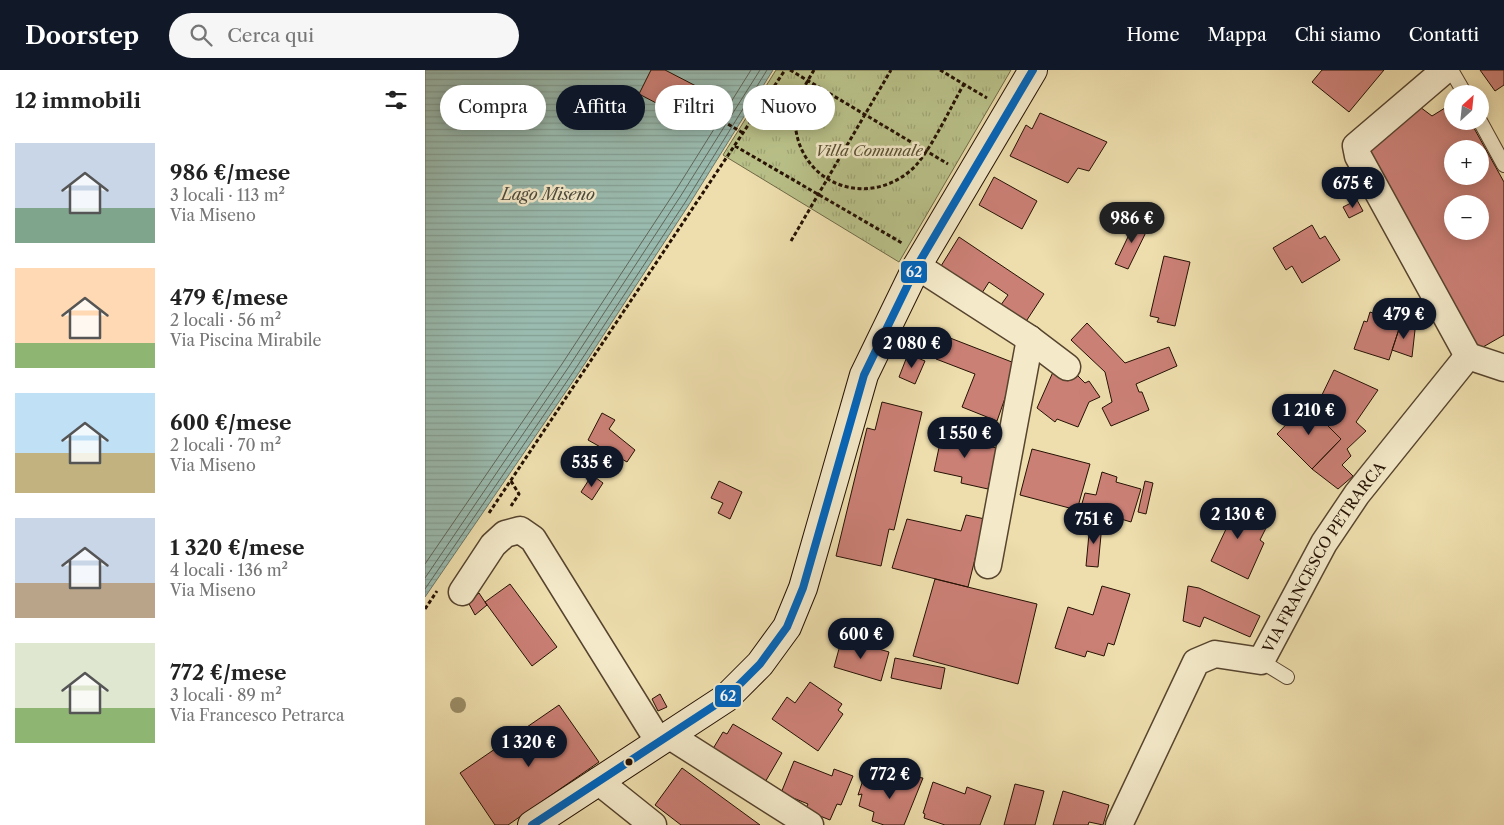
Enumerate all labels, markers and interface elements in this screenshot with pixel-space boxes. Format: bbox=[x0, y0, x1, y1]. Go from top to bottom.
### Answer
search box bbox=[169, 13, 519, 58]
text: Doorstep bbox=[25, 21, 139, 50]
icon: search bbox=[187, 21, 215, 49]
text: Cerca qui bbox=[227, 24, 314, 47]
text: Home bbox=[1127, 24, 1179, 46]
text: Mappa bbox=[1207, 24, 1267, 46]
text: Chi siamo bbox=[1295, 24, 1381, 46]
text: Contatti bbox=[1409, 24, 1479, 46]
chip: Compra bbox=[440, 85, 546, 130]
chip: Affitta bbox=[556, 85, 645, 130]
chip: Filtri bbox=[655, 85, 733, 130]
chip: Nuovo bbox=[743, 85, 835, 130]
north arrow bbox=[1444, 85, 1489, 130]
map controls bbox=[1444, 85, 1489, 240]
icon: filters bbox=[382, 86, 410, 114]
text: 12 immobili bbox=[15, 88, 141, 113]
button: + bbox=[1444, 140, 1489, 185]
park label: Villa Comunale bbox=[815, 141, 924, 160]
text: 986 €/mese bbox=[170, 160, 290, 185]
icon: home bbox=[55, 163, 115, 223]
pin: 675 € bbox=[1318, 166, 1388, 209]
text: 675 € bbox=[1333, 173, 1373, 193]
water label: Lago Miseno bbox=[499, 184, 595, 204]
text: 3 locali · 113 m² bbox=[170, 185, 285, 205]
button: − bbox=[1444, 195, 1489, 240]
pin: 986 € bbox=[1097, 202, 1167, 244]
text: Via Miseno bbox=[170, 205, 256, 225]
text: 986 € bbox=[1110, 208, 1154, 228]
line badge: 62 bbox=[900, 260, 928, 284]
text: 62 bbox=[906, 263, 922, 281]
text: 479 €/mese bbox=[170, 285, 288, 310]
icon: home bbox=[55, 288, 115, 348]
pin: 479 € bbox=[1369, 298, 1439, 340]
text: 479 € bbox=[1383, 304, 1425, 324]
text: 2 locali · 56 m² bbox=[170, 310, 281, 330]
pin: 2 080 € bbox=[866, 326, 958, 369]
text: Via Piscina Mirabile bbox=[170, 330, 322, 350]
text: 2 080 € bbox=[883, 333, 941, 353]
pin: 1 210 € bbox=[1263, 394, 1355, 436]
text: 1 210 € bbox=[1283, 400, 1335, 420]
text: 600 €/mese bbox=[170, 410, 292, 435]
icon: home bbox=[55, 413, 115, 473]
pin: 1 550 € bbox=[919, 416, 1011, 459]
text: 1 550 € bbox=[938, 423, 992, 443]
text: 2 locali · 70 m² bbox=[170, 435, 281, 455]
pin: 535 € bbox=[557, 446, 627, 488]
text: 535 € bbox=[572, 452, 612, 472]
text: Via Miseno bbox=[170, 455, 256, 475]
street label: VIA FRANCESCO PETRARCA bbox=[1257, 457, 1390, 657]
pin: 2 130 € bbox=[1192, 498, 1284, 540]
pin: 751 € bbox=[1059, 502, 1129, 545]
text: 2 130 € bbox=[1211, 504, 1265, 524]
text: 751 € bbox=[1075, 509, 1113, 529]
text: 1 320 €/mese bbox=[170, 535, 305, 560]
icon: home bbox=[55, 538, 115, 598]
text: 4 locali · 136 m² bbox=[170, 560, 288, 580]
text: Via Miseno bbox=[170, 580, 256, 600]
pin: 600 € bbox=[826, 618, 896, 660]
text: 600 € bbox=[839, 624, 883, 644]
text: 772 €/mese bbox=[170, 660, 287, 685]
icon: home bbox=[55, 663, 115, 723]
line badge: 62 bbox=[714, 684, 742, 708]
text: 3 locali · 89 m² bbox=[170, 685, 282, 705]
text: 62 bbox=[720, 687, 736, 705]
text: Via Francesco Petrarca bbox=[170, 705, 344, 725]
pin: 1 320 € bbox=[483, 726, 575, 768]
text: 1 320 € bbox=[502, 732, 556, 752]
unlabelled marker bbox=[624, 757, 634, 767]
pin: 772 € bbox=[855, 758, 925, 800]
text: 772 € bbox=[870, 764, 910, 784]

